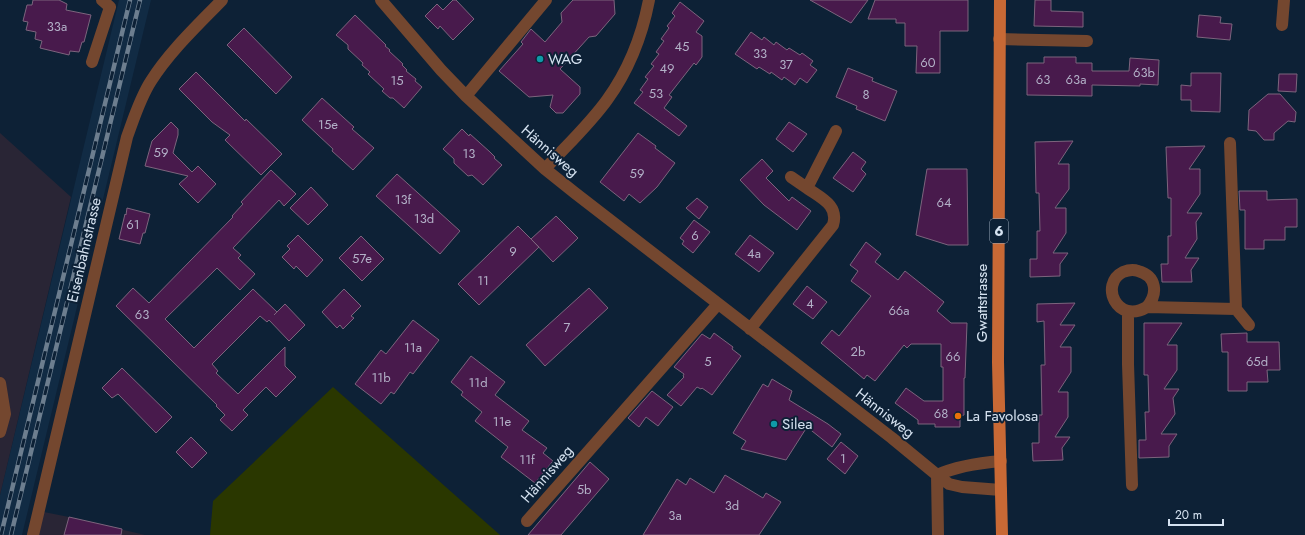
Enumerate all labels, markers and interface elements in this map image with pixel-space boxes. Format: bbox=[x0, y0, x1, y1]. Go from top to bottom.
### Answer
house number: 33a bbox=[47, 17, 67, 36]
house number: 45 bbox=[675, 37, 689, 56]
house number: 33 bbox=[753, 44, 767, 63]
place label: WAG bbox=[548, 48, 582, 70]
house number: 60 bbox=[920, 53, 936, 72]
marker: WAG bbox=[535, 54, 545, 64]
house number: 37 bbox=[779, 55, 793, 74]
house number: 49 bbox=[659, 59, 675, 78]
house number: 63b bbox=[1133, 63, 1155, 82]
house number: 63 bbox=[1036, 70, 1050, 89]
house number: 63a bbox=[1066, 70, 1086, 89]
house number: 15 bbox=[390, 71, 404, 90]
house number: 53 bbox=[649, 84, 663, 103]
house number: 8 bbox=[862, 85, 870, 104]
house number: 15e bbox=[318, 115, 338, 134]
street label: Hännisweg bbox=[516, 120, 584, 182]
house number: 59 bbox=[154, 143, 168, 162]
house number: 13 bbox=[463, 144, 475, 163]
house number: 59 bbox=[630, 164, 644, 183]
house number: 13f bbox=[395, 190, 412, 209]
house number: 64 bbox=[936, 193, 952, 212]
street label: Eisenbahnstrasse bbox=[61, 195, 107, 305]
house number: 13d bbox=[414, 209, 434, 228]
house number: 61 bbox=[126, 215, 140, 234]
road number: 6 bbox=[990, 219, 1008, 243]
house number: 6 bbox=[691, 226, 699, 245]
house number: 9 bbox=[509, 242, 517, 261]
house number: 4a bbox=[747, 244, 761, 263]
house number: 57e bbox=[352, 249, 372, 268]
street label: Gwattstrasse bbox=[971, 264, 993, 342]
house number: 11 bbox=[477, 271, 489, 290]
house number: 4 bbox=[806, 294, 814, 313]
house number: 66a bbox=[888, 301, 910, 320]
house number: 63 bbox=[135, 305, 149, 324]
house number: 7 bbox=[564, 318, 571, 337]
house number: 11a bbox=[404, 338, 422, 357]
house number: 2b bbox=[851, 342, 865, 361]
house number: 66 bbox=[946, 347, 960, 366]
house number: 5 bbox=[704, 352, 712, 371]
house number: 65d bbox=[1246, 352, 1268, 371]
house number: 11b bbox=[371, 368, 391, 387]
house number: 11d bbox=[468, 373, 488, 392]
street label: Hännisweg bbox=[851, 383, 919, 443]
house number: 68 bbox=[934, 404, 948, 423]
place label: La Favolosa bbox=[966, 405, 1038, 427]
marker: La Favolosa bbox=[953, 411, 963, 421]
house number: 11e bbox=[493, 412, 511, 431]
place label: Silea bbox=[782, 413, 813, 435]
marker: Silea bbox=[769, 419, 779, 429]
street label: Hännisweg bbox=[516, 440, 578, 508]
house number: 1 bbox=[840, 449, 846, 468]
house number: 11f bbox=[519, 450, 535, 469]
house number: 5b bbox=[577, 480, 591, 499]
house number: 3d bbox=[725, 496, 739, 515]
scale bar bbox=[1169, 501, 1223, 527]
house number: 3a bbox=[668, 506, 682, 525]
text: 20 m bbox=[1175, 506, 1202, 524]

